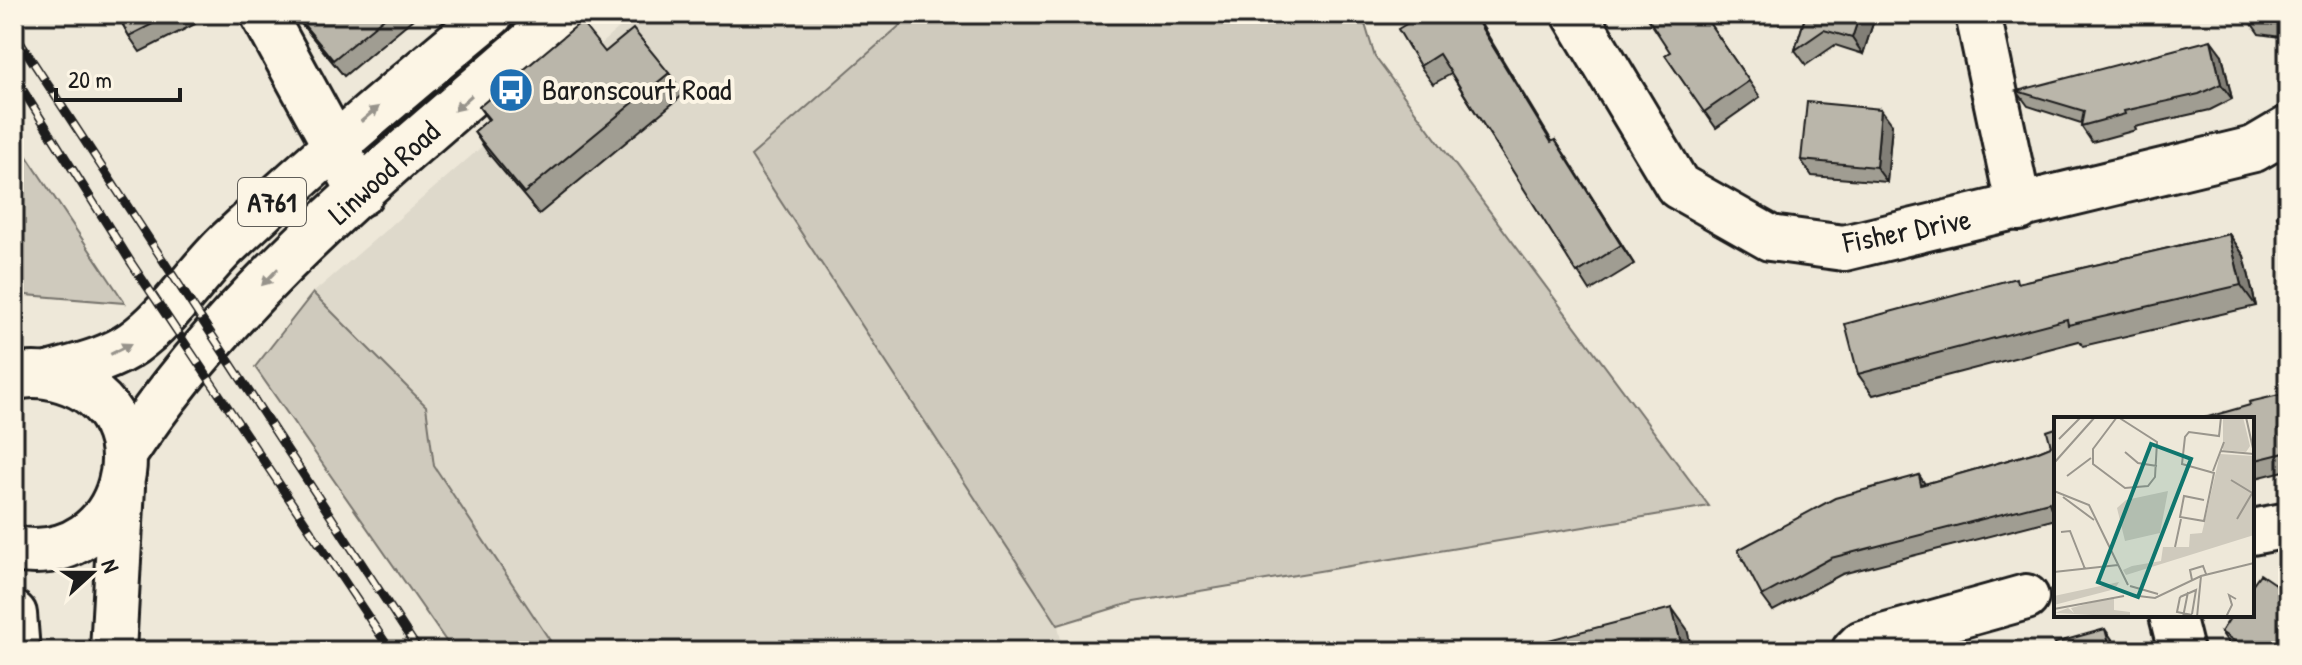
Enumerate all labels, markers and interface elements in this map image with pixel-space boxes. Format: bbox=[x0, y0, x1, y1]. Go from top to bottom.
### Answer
scale bar bbox=[56, 52, 180, 102]
text: 20 m bbox=[68, 63, 112, 95]
bus stop icon: Baronscourt Road bbox=[487, 66, 535, 114]
place label: Baronscourt Road bbox=[542, 69, 732, 109]
one-way arrow bbox=[453, 94, 473, 112]
one-way arrow bbox=[360, 106, 380, 123]
street label: Linwood Road bbox=[319, 111, 448, 233]
road number: A761 bbox=[238, 178, 306, 226]
street label: Fisher Drive bbox=[1839, 198, 1974, 262]
one-way arrow bbox=[261, 267, 279, 286]
one-way arrow bbox=[109, 342, 132, 356]
inset map bbox=[2054, 417, 2254, 617]
north arrow bbox=[52, 533, 132, 613]
text: N bbox=[95, 555, 127, 577]

